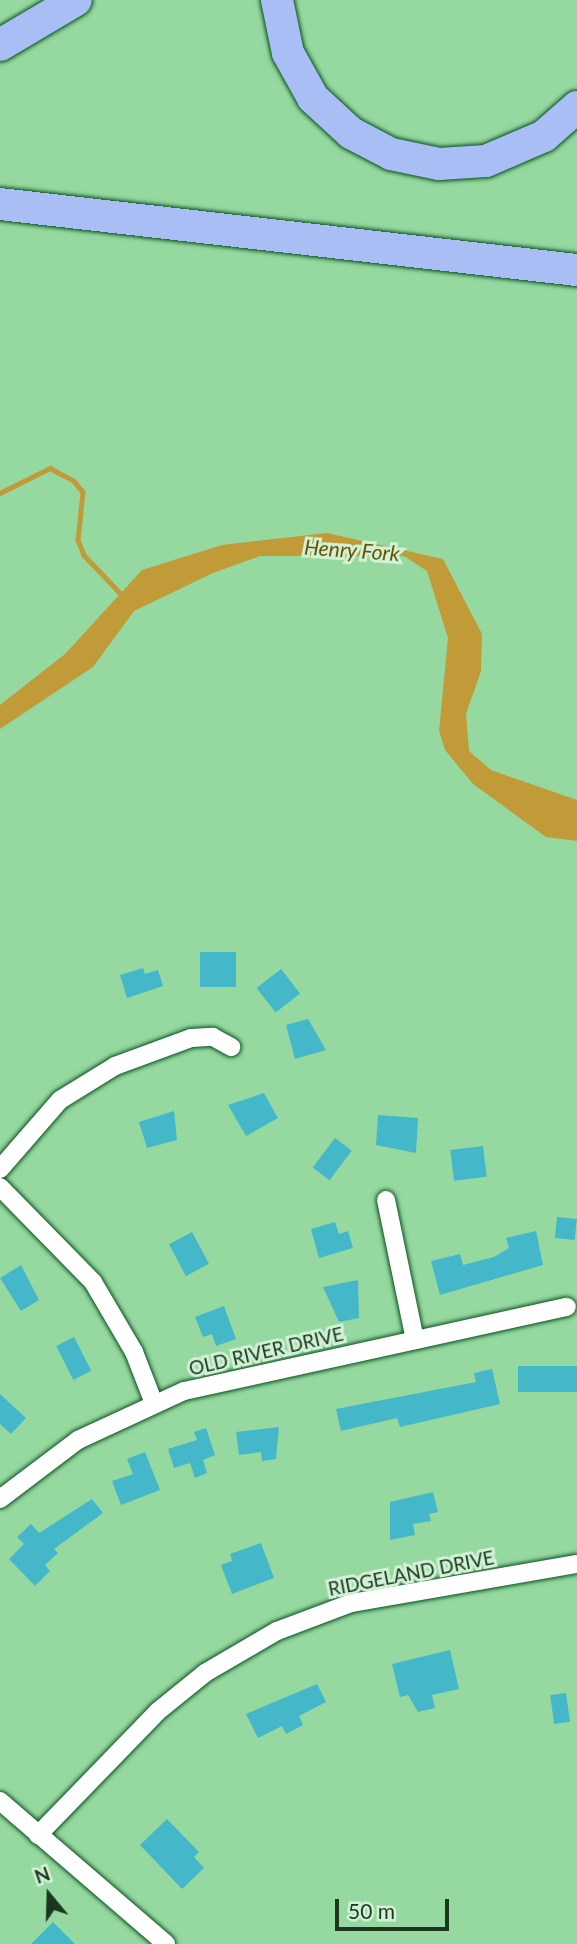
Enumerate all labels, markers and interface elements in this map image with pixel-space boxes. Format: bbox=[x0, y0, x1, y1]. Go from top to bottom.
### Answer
water label: Henry Fork bbox=[303, 534, 401, 566]
street label: OLD RIVER DRIVE bbox=[187, 1322, 345, 1380]
street label: RIDGELAND DRIVE bbox=[326, 1546, 496, 1600]
north arrow bbox=[14, 1860, 84, 1930]
text: N bbox=[31, 1861, 53, 1888]
scale bar bbox=[339, 1884, 453, 1928]
text: 50 m bbox=[348, 1898, 395, 1923]

